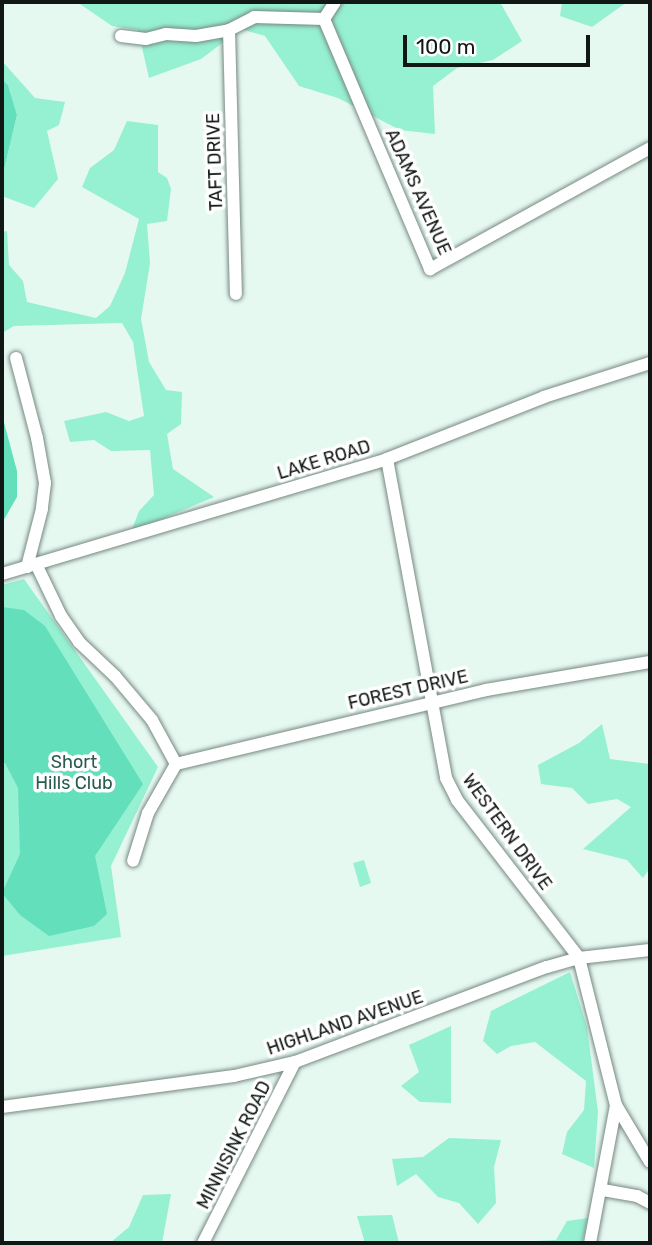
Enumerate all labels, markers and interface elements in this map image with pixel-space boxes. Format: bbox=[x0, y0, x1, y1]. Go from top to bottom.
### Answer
scale bar bbox=[407, 21, 594, 65]
text: 100 m bbox=[416, 34, 475, 59]
street label: TAFT DRIVE bbox=[202, 113, 228, 211]
street label: ADAMS AVENUE bbox=[380, 125, 456, 259]
street label: LAKE ROAD bbox=[275, 436, 373, 484]
street label: FOREST DRIVE bbox=[346, 666, 470, 714]
park label: Short Hills Club bbox=[35, 752, 113, 794]
street label: WESTERN DRIVE bbox=[458, 770, 556, 894]
street label: HIGHLAND AVENUE bbox=[264, 986, 426, 1060]
street label: MINNISINK ROAD bbox=[192, 1077, 276, 1213]

